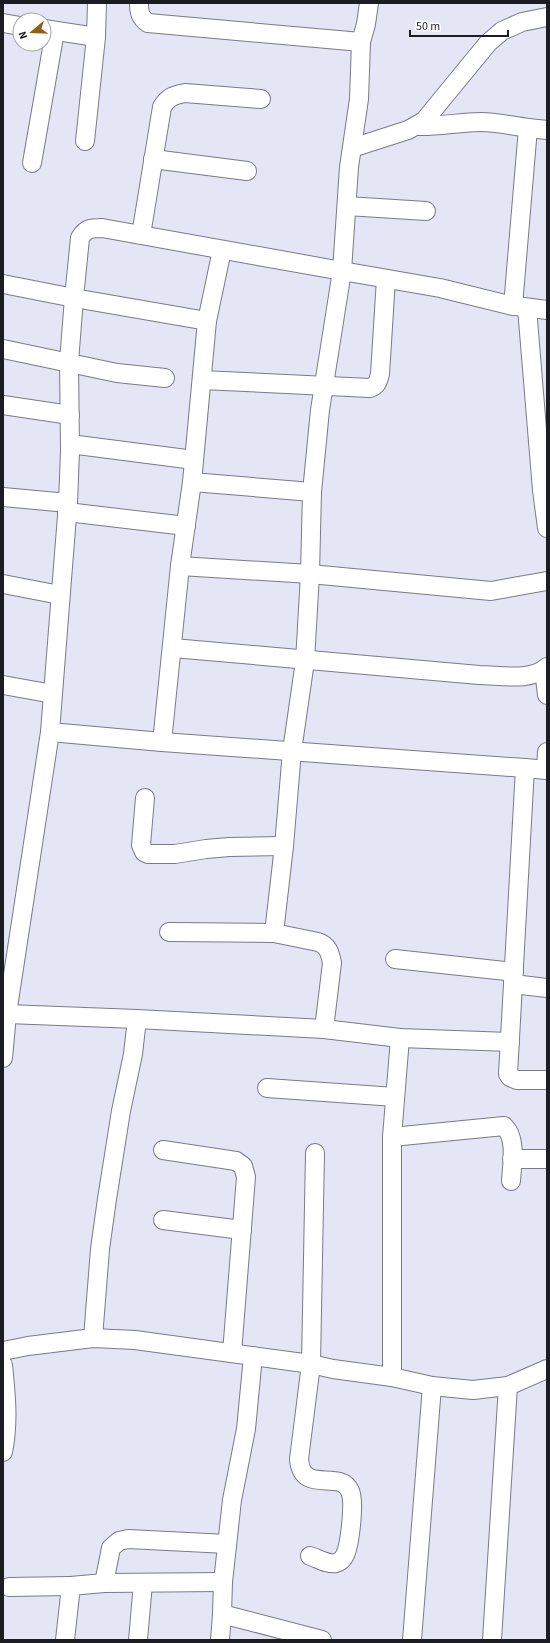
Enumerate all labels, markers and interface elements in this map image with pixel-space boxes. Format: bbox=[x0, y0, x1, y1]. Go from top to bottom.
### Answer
north arrow bbox=[12, 12, 52, 52]
scale bar bbox=[410, 12, 508, 38]
text: 50 m bbox=[416, 18, 440, 35]
text: N bbox=[15, 29, 31, 41]

